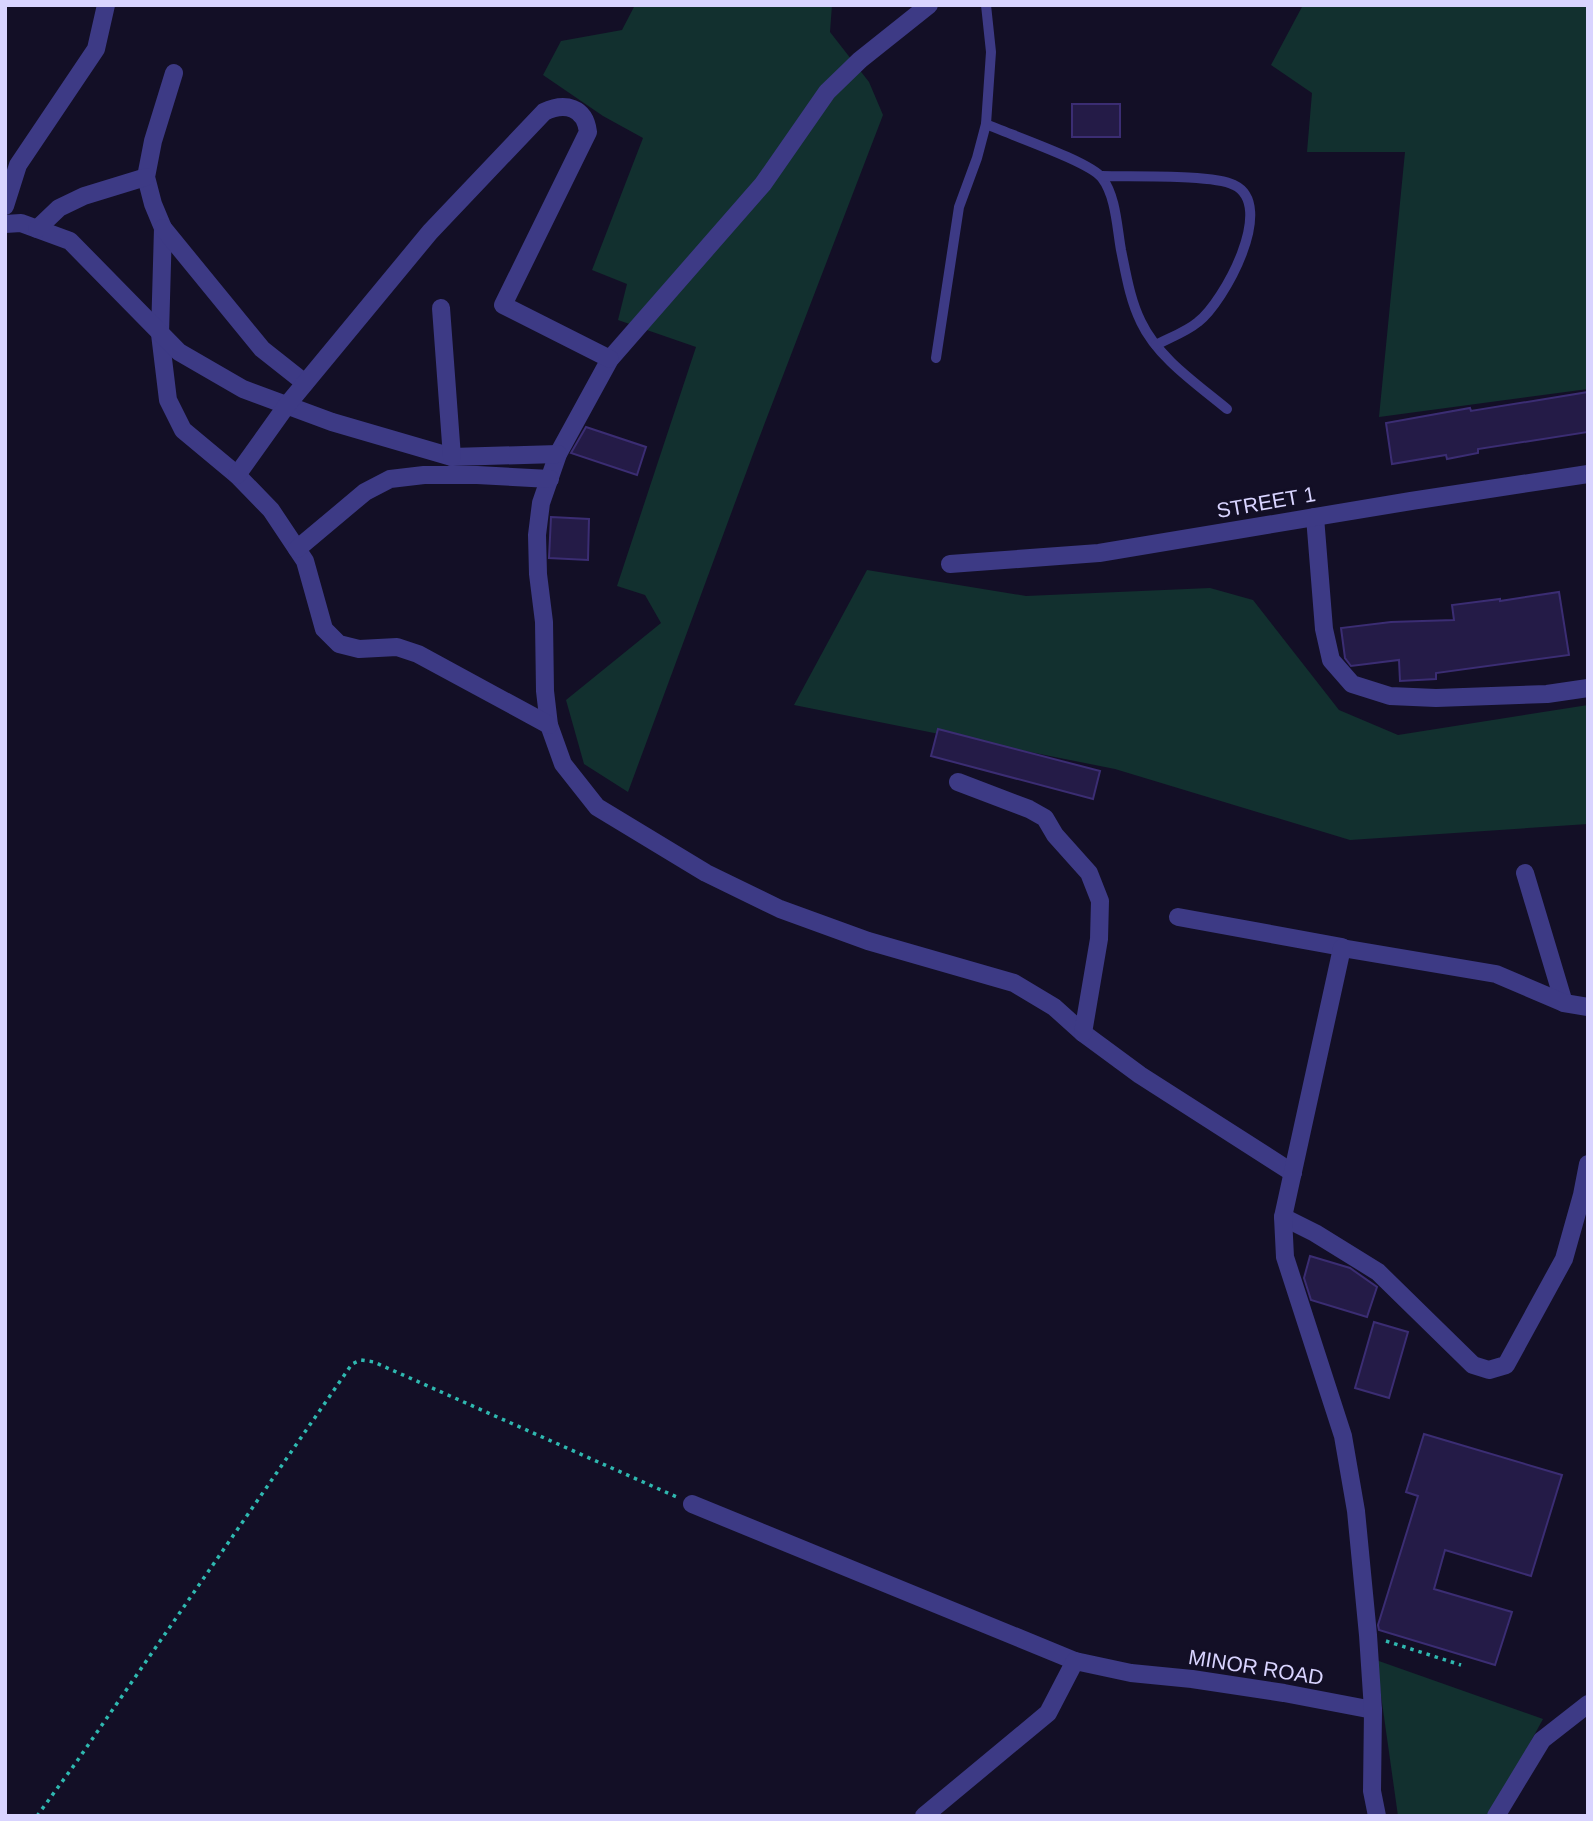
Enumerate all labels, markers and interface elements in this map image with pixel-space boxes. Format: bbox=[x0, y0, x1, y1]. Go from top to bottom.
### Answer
street label: STREET 1 bbox=[1215, 482, 1317, 522]
street label: MINOR ROAD bbox=[1187, 1645, 1325, 1689]

